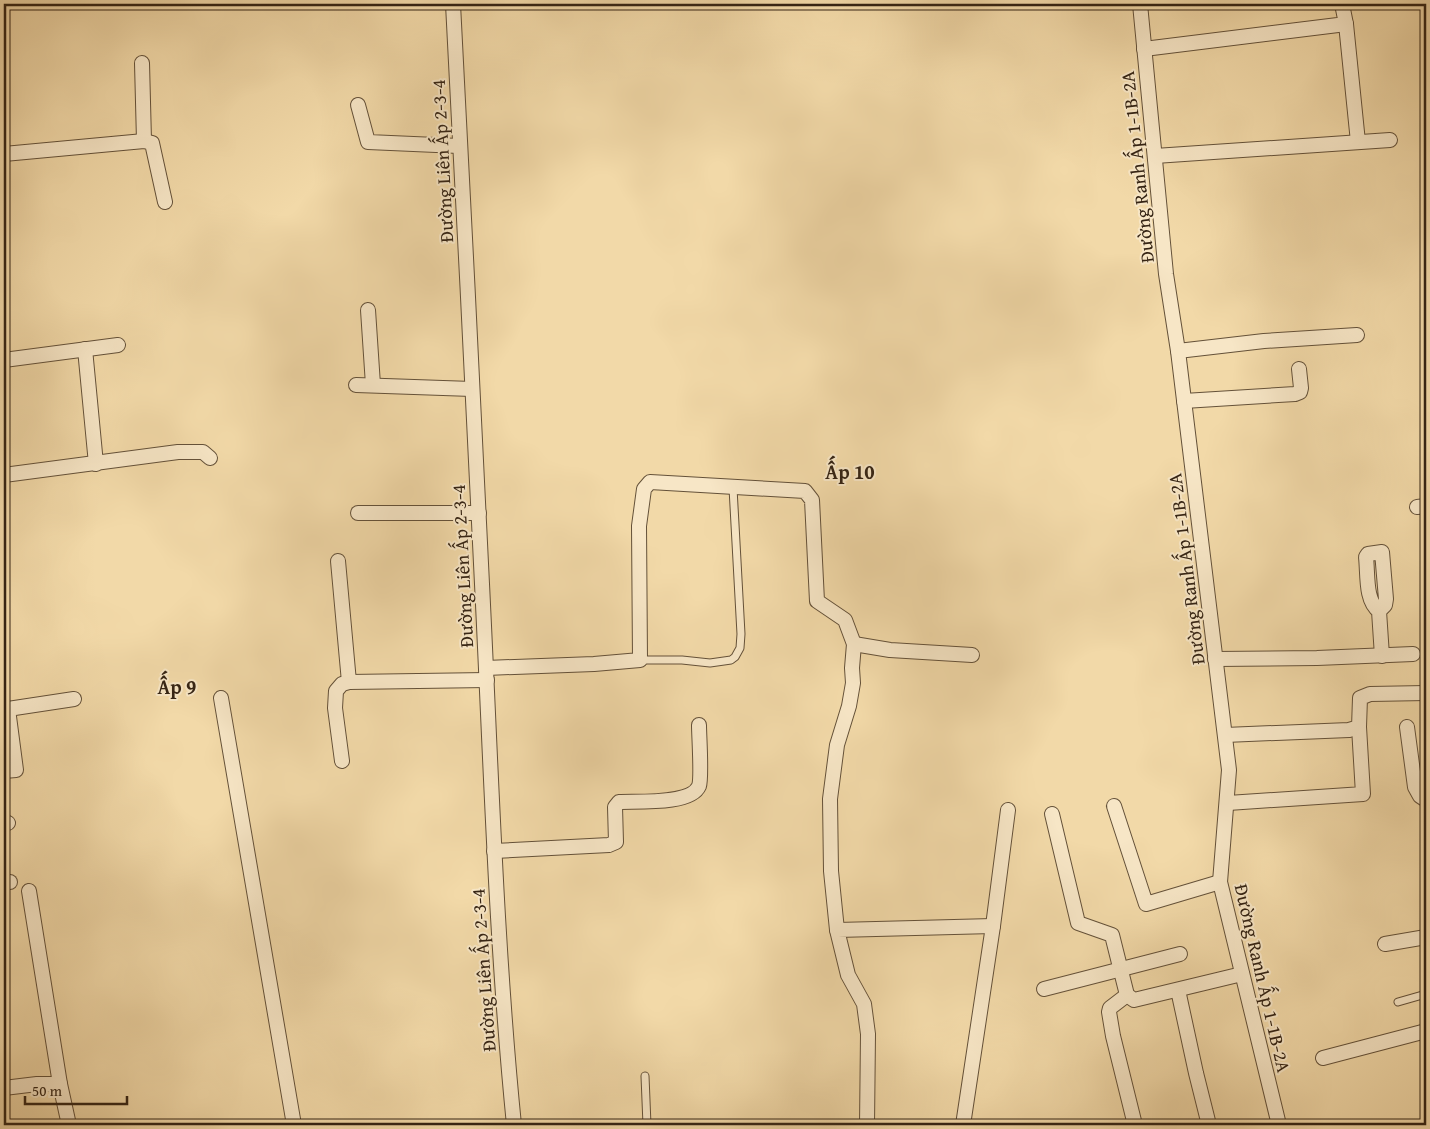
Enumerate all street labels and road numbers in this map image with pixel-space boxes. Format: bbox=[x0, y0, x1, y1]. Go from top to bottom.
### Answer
street label: Đường Ranh Ấp 1-1B-2A bbox=[1113, 69, 1161, 264]
street label: Đường Liên Ấp 2-3-4 bbox=[424, 79, 460, 243]
street label: Đường Ranh Ấp 1-1B-2A bbox=[1160, 471, 1212, 666]
street label: Đường Liên Ấp 2-3-4 bbox=[444, 484, 480, 648]
street label: Đường Ranh Ấp 1-1B-2A bbox=[1228, 881, 1298, 1075]
street label: Đường Liên Ấp 2-3-4 bbox=[463, 888, 503, 1052]

